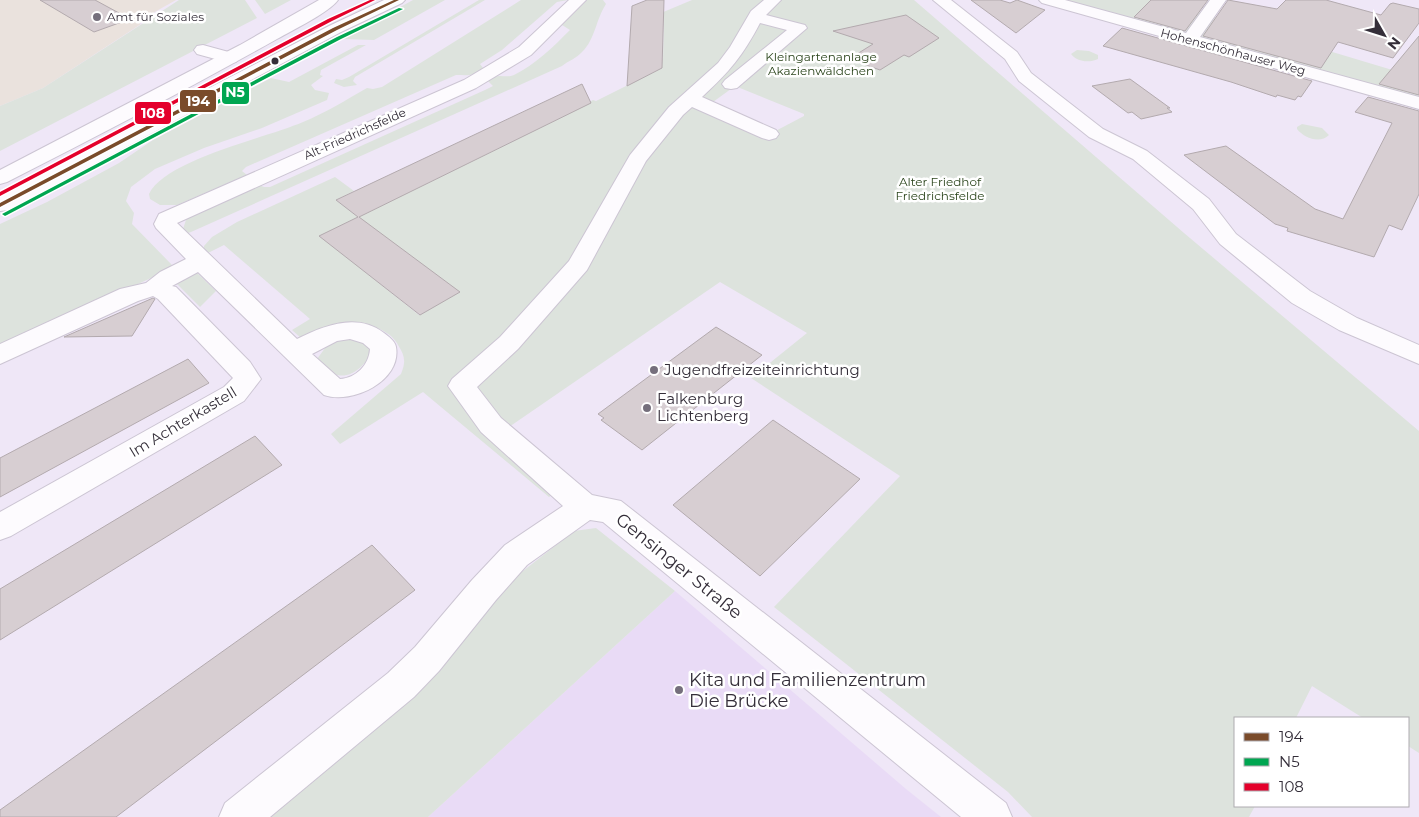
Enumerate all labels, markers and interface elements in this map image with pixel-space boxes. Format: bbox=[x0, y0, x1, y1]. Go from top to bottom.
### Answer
place label: Amt für Soziales bbox=[107, 9, 204, 24]
north arrow bbox=[1359, 10, 1409, 60]
marker: Amt für Soziales bbox=[91, 11, 103, 23]
street label: Hohenschönhauser Weg bbox=[1159, 25, 1307, 78]
text: N bbox=[1384, 33, 1405, 53]
park label: Kleingartenanlage Akazienwäldchen bbox=[765, 49, 877, 78]
unlabelled marker bbox=[270, 56, 280, 66]
line badge: N5 bbox=[221, 81, 250, 105]
text: N5 bbox=[225, 83, 245, 101]
line badge: 194 bbox=[179, 89, 217, 113]
text: 194 bbox=[186, 92, 210, 110]
line badge: 108 bbox=[134, 101, 172, 125]
text: 108 bbox=[141, 104, 165, 122]
street label: Alt-Friedrichsfelde bbox=[301, 104, 408, 163]
park label: Alter Friedhof Friedrichsfelde bbox=[895, 174, 985, 203]
place label: Jugendfreizeiteinrichtung bbox=[663, 360, 860, 379]
marker: Jugendfreizeiteinrichtung bbox=[648, 364, 660, 376]
street label: Im Achterkastell bbox=[125, 382, 240, 461]
place label: Falkenburg Lichtenberg bbox=[657, 389, 749, 425]
marker: Falkenburg Lichtenberg bbox=[641, 402, 653, 414]
street label: Gensinger Straße bbox=[611, 508, 747, 624]
place label: Kita und Familienzentrum Die Brücke bbox=[689, 669, 926, 712]
marker: Kita und Familienzentrum Die Brücke bbox=[673, 684, 685, 696]
legend bbox=[1234, 717, 1409, 807]
text: 194 bbox=[1279, 727, 1304, 746]
text: N5 bbox=[1279, 752, 1300, 771]
text: 108 bbox=[1279, 777, 1304, 796]

